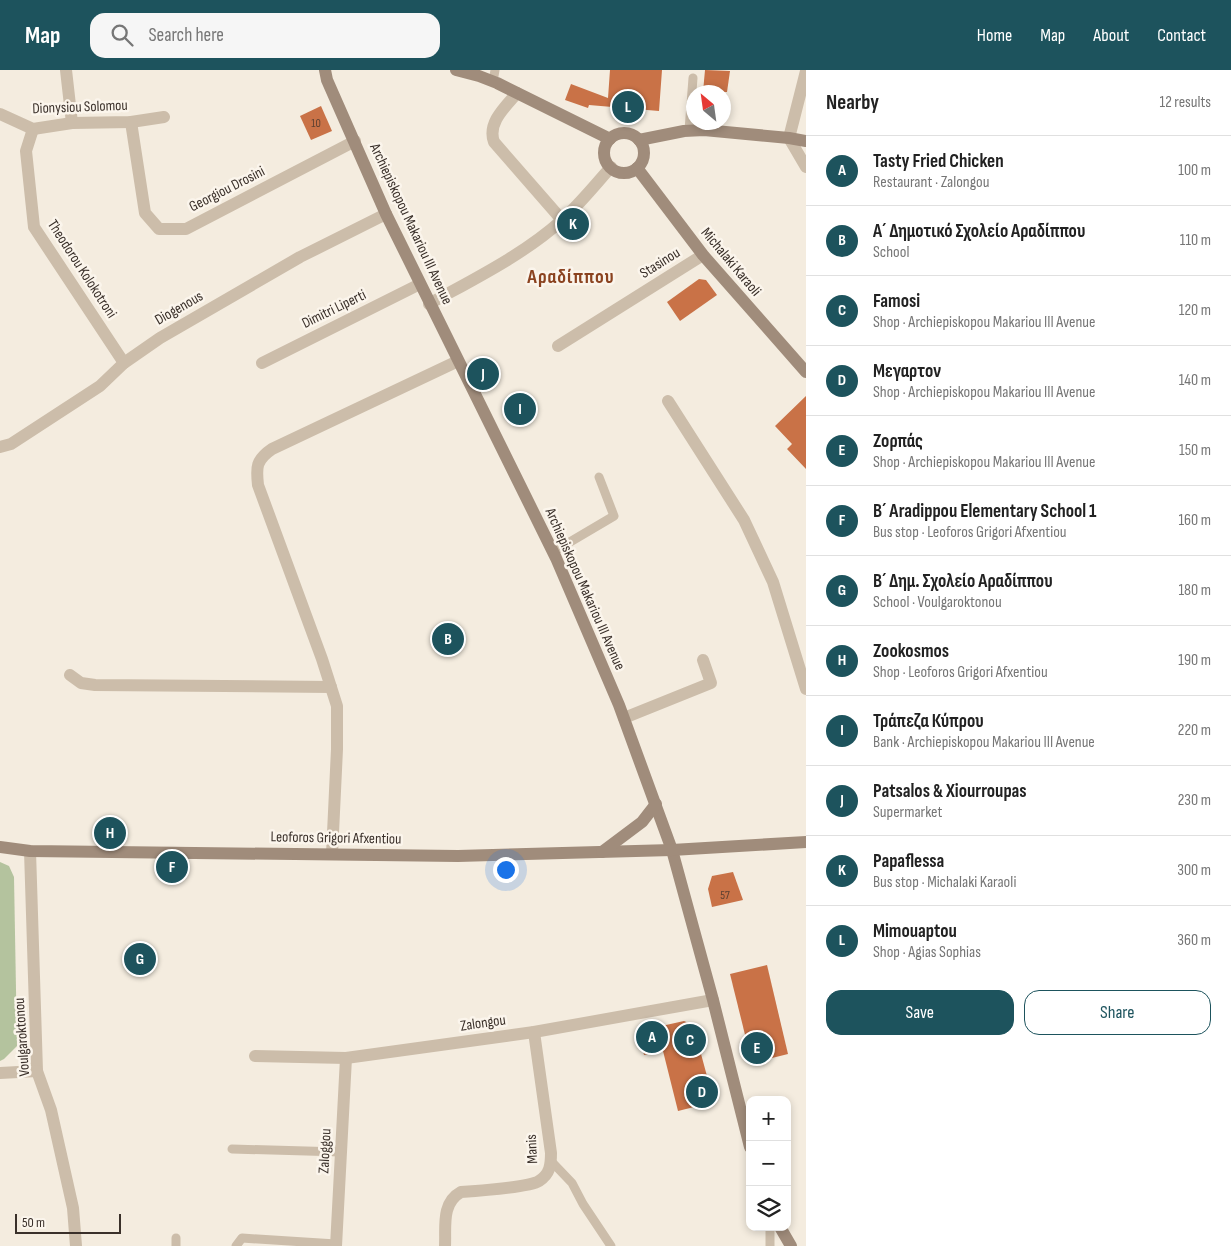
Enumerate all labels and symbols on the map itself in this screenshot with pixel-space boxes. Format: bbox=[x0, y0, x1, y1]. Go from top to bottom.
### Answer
north arrow bbox=[686, 85, 731, 130]
pin: L bbox=[612, 88, 644, 126]
street label: Dionysiou Solomou bbox=[32, 96, 128, 118]
house number: 10 bbox=[311, 116, 321, 131]
street label: Archiepiskopou Makariou III Avenue bbox=[365, 140, 457, 308]
street label: Georgiou Drosini bbox=[186, 162, 268, 216]
pin: K bbox=[557, 205, 589, 243]
street label: Theodorou Kolokotroni bbox=[43, 216, 121, 322]
street label: Michalaki Karaoli bbox=[697, 224, 765, 300]
street label: Stasinou bbox=[636, 243, 684, 283]
district label: Αραδίππου bbox=[526, 265, 615, 289]
street label: Dimitri Liperti bbox=[299, 285, 369, 333]
street label: Diogenous bbox=[151, 287, 207, 329]
pin: J bbox=[467, 355, 499, 393]
pin: I bbox=[504, 390, 536, 428]
street label: Archiepiskopou Makariou III Avenue bbox=[540, 504, 629, 673]
pin: B bbox=[432, 620, 464, 658]
pin: H bbox=[94, 814, 126, 852]
street label: Leoforos Grigori Afxentiou bbox=[270, 827, 402, 849]
pin: F bbox=[156, 848, 188, 886]
your location bbox=[493, 857, 519, 883]
house number: 57 bbox=[720, 888, 730, 903]
pin: G bbox=[124, 940, 156, 978]
street label: Voulgaroktonou bbox=[10, 997, 34, 1077]
street label: Zalongou bbox=[459, 1010, 507, 1036]
pin: A bbox=[636, 1018, 668, 1056]
pin: C bbox=[674, 1021, 706, 1059]
pin: E bbox=[741, 1029, 773, 1067]
pin: D bbox=[686, 1073, 718, 1111]
street label: Zaloggou bbox=[314, 1128, 336, 1174]
street label: Manis bbox=[522, 1134, 542, 1164]
scale bar bbox=[15, 1211, 121, 1234]

